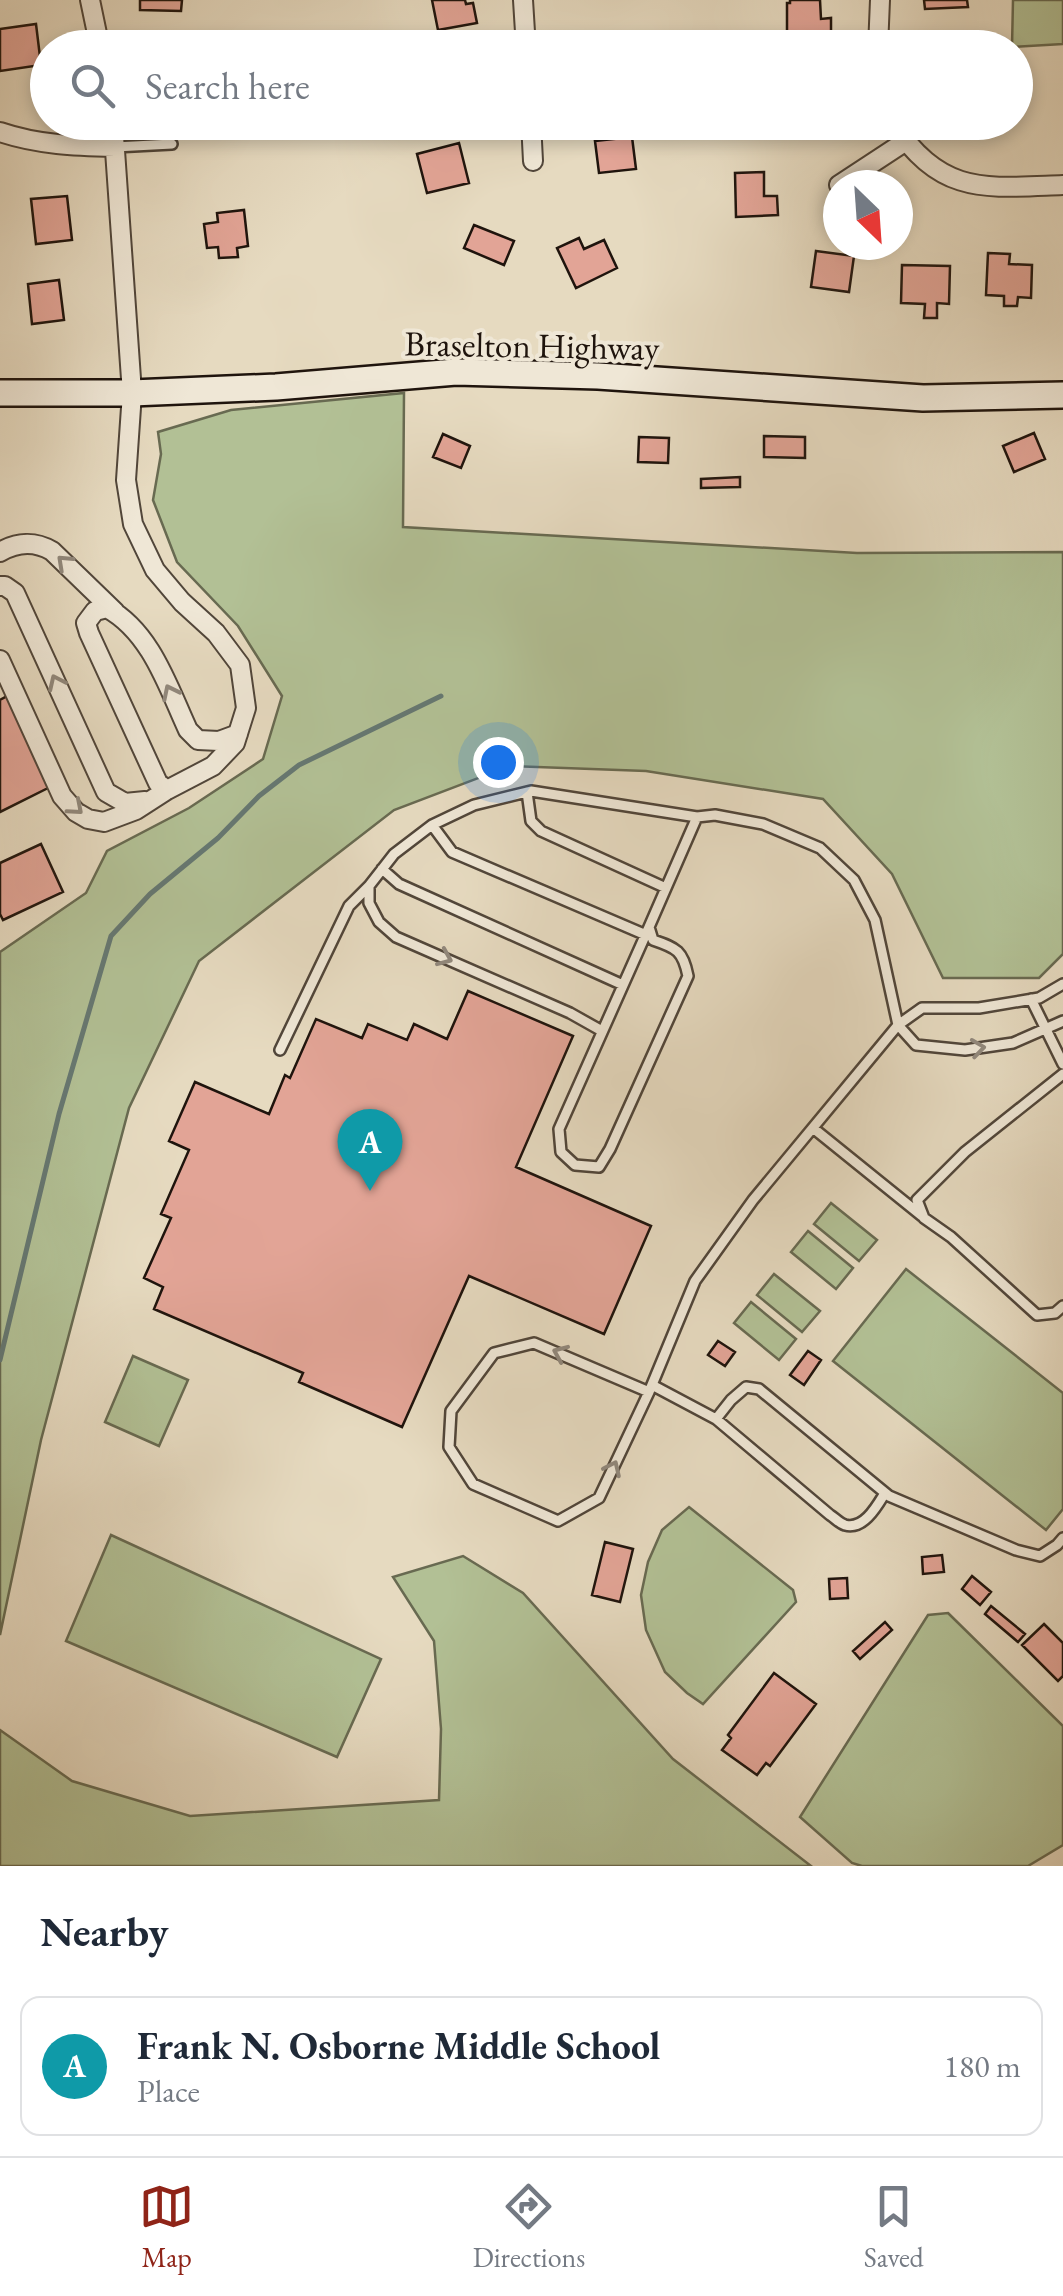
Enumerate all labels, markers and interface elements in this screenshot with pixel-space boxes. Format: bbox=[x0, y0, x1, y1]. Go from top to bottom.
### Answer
search box bbox=[30, 30, 1033, 140]
icon: search bbox=[65, 58, 120, 113]
text: Search here bbox=[145, 61, 310, 110]
north arrow bbox=[823, 170, 913, 260]
street label: Braselton Highway bbox=[404, 320, 661, 370]
one-way arrow bbox=[57, 556, 75, 574]
one-way arrow bbox=[48, 674, 68, 692]
one-way arrow bbox=[162, 684, 182, 702]
your location bbox=[473, 737, 524, 788]
one-way arrow bbox=[65, 796, 83, 814]
one-way arrow bbox=[435, 947, 452, 967]
one-way arrow bbox=[970, 1038, 987, 1059]
pin: A bbox=[338, 1108, 402, 1191]
one-way arrow bbox=[552, 1345, 569, 1365]
one-way arrow bbox=[601, 1460, 621, 1478]
text: Nearby bbox=[40, 1904, 169, 1959]
text: Frank N. Osborne Middle School bbox=[137, 2021, 660, 2070]
text: A bbox=[63, 2045, 86, 2087]
text: 180 m bbox=[944, 2045, 1021, 2087]
text: Place bbox=[137, 2070, 200, 2112]
tab: Map bbox=[139, 2179, 194, 2275]
tab: Directions bbox=[473, 2179, 585, 2275]
tab: Saved bbox=[864, 2179, 924, 2275]

